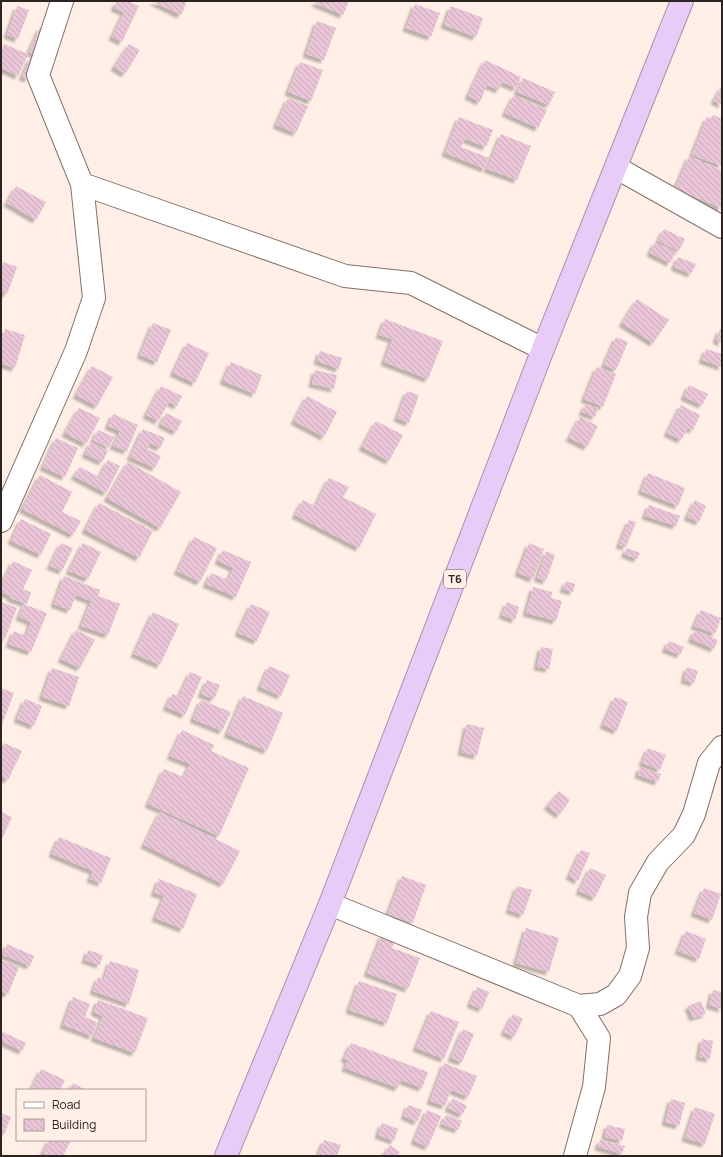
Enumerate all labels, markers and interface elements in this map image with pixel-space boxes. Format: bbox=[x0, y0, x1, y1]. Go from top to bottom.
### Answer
road number: T6 bbox=[444, 570, 466, 588]
legend bbox=[16, 1089, 146, 1141]
text: Road bbox=[52, 1096, 80, 1113]
text: Building bbox=[52, 1116, 96, 1133]

